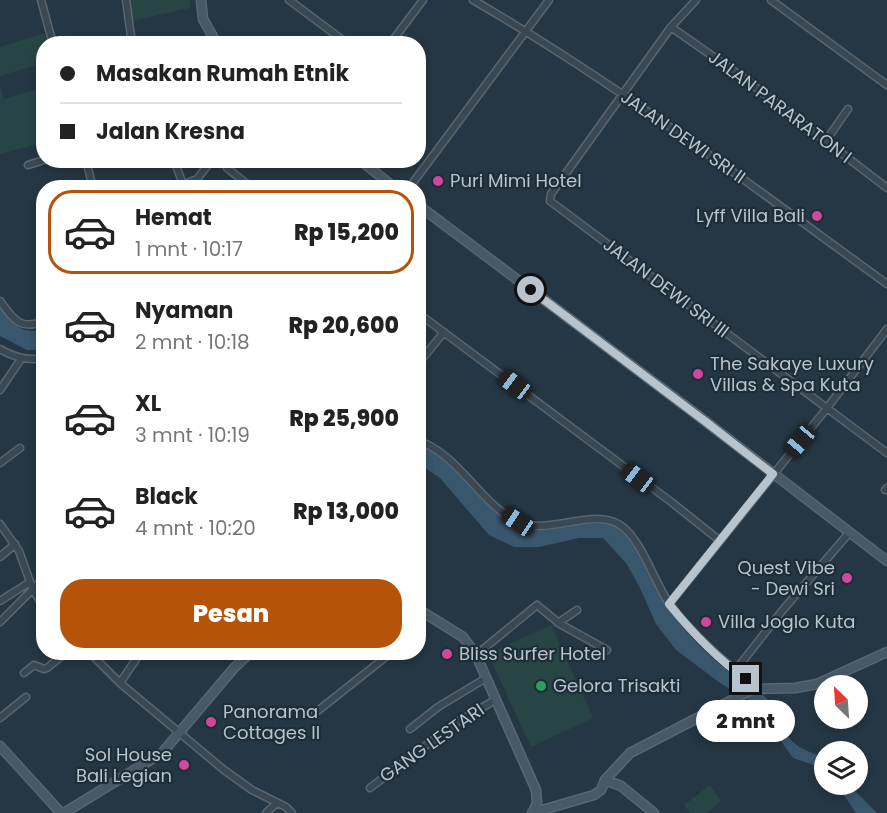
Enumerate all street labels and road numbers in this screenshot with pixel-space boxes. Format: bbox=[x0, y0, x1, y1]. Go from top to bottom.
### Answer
street label: JALAN PARARATON I bbox=[703, 44, 857, 169]
street label: JALAN DEWI SRI II bbox=[616, 84, 751, 189]
street label: JALAN DEWI SRI III bbox=[598, 232, 734, 343]
street label: GANG LESTARI bbox=[374, 697, 489, 788]

